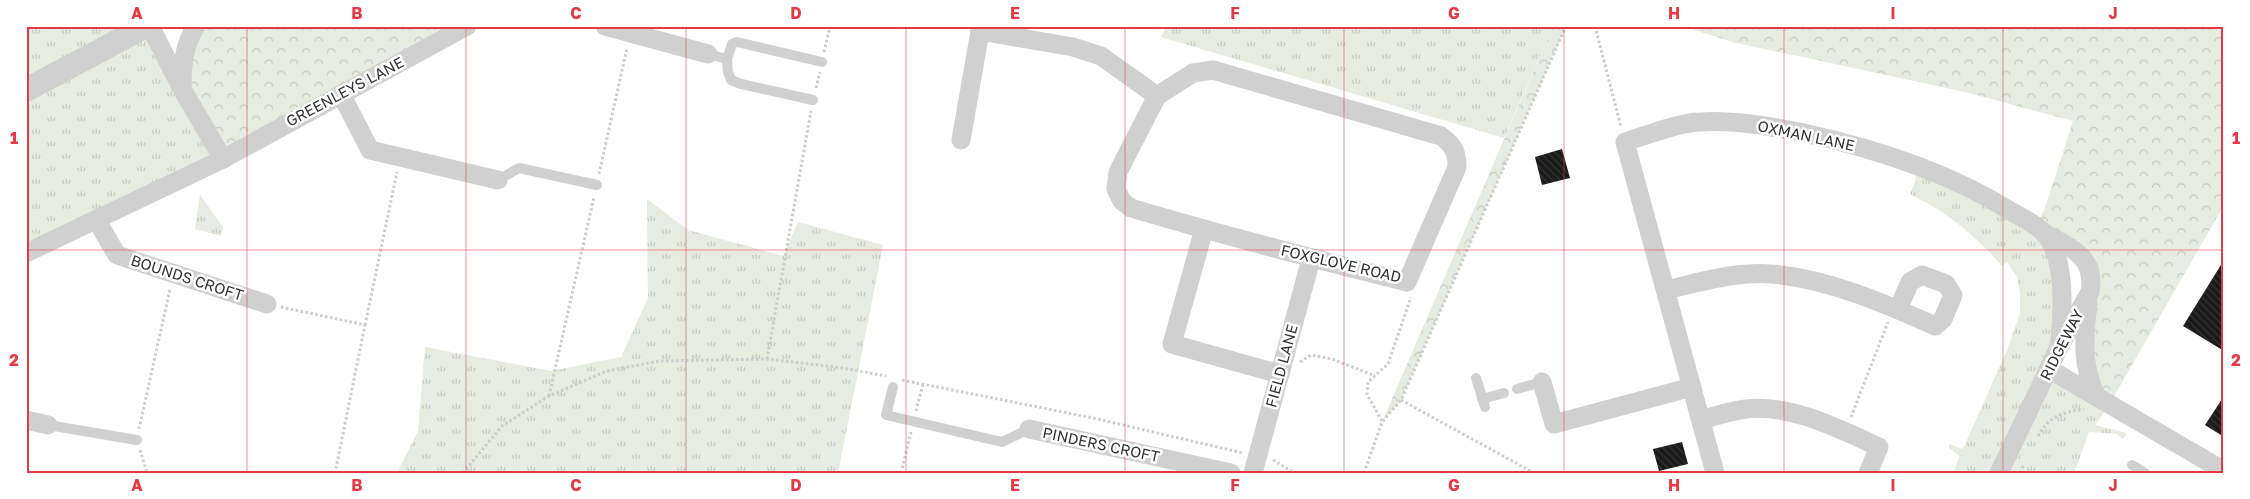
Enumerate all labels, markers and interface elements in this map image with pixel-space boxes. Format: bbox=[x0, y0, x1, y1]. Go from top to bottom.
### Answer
text: A bbox=[131, 3, 143, 23]
text: B bbox=[351, 3, 363, 23]
text: C bbox=[570, 3, 582, 23]
text: D bbox=[790, 3, 802, 23]
text: E bbox=[1010, 3, 1020, 23]
text: F bbox=[1230, 3, 1240, 23]
text: G bbox=[1448, 3, 1460, 23]
text: H bbox=[1668, 3, 1680, 23]
text: I bbox=[1890, 3, 1896, 23]
text: J bbox=[2108, 3, 2118, 23]
street label: GREENLEYS LANE bbox=[283, 53, 406, 130]
street label: OXMAN LANE bbox=[1756, 116, 1856, 154]
text: 1 bbox=[10, 128, 18, 148]
text: 1 bbox=[2232, 128, 2240, 148]
street label: FOXGLOVE ROAD bbox=[1279, 240, 1403, 286]
street label: BOUNDS CROFT bbox=[129, 250, 246, 304]
street label: RIDGEWAY bbox=[2036, 306, 2087, 383]
street label: FIELD LANE bbox=[1261, 322, 1301, 409]
text: 2 bbox=[9, 350, 19, 370]
text: 2 bbox=[2231, 350, 2241, 370]
street label: PINDERS CROFT bbox=[1041, 423, 1161, 465]
text: A bbox=[131, 475, 143, 495]
text: B bbox=[351, 475, 363, 495]
text: C bbox=[570, 475, 582, 495]
text: D bbox=[790, 475, 802, 495]
text: E bbox=[1010, 475, 1020, 495]
text: F bbox=[1230, 475, 1240, 495]
text: G bbox=[1448, 475, 1460, 495]
text: H bbox=[1668, 475, 1680, 495]
text: I bbox=[1890, 475, 1896, 495]
text: J bbox=[2108, 475, 2118, 495]

